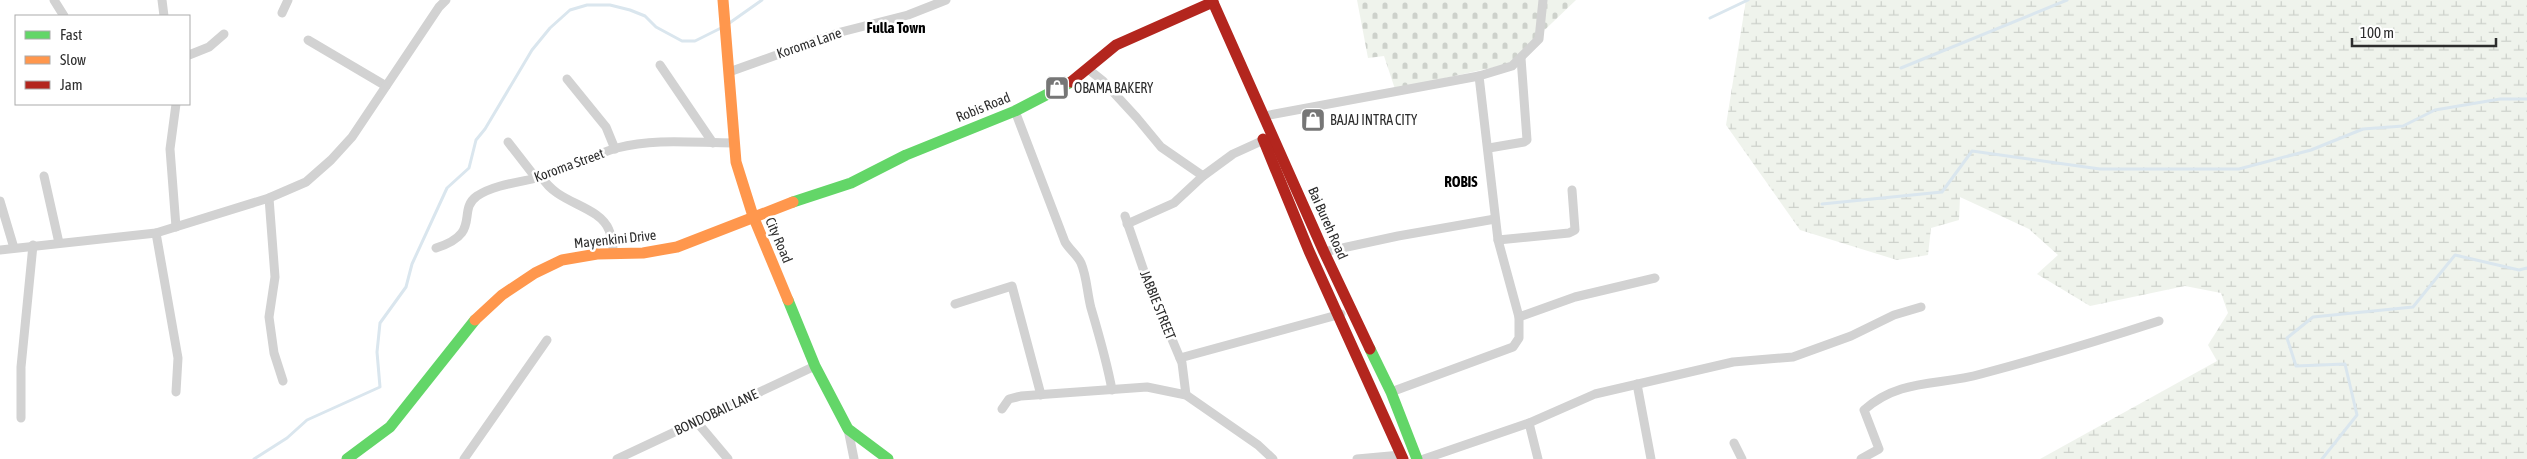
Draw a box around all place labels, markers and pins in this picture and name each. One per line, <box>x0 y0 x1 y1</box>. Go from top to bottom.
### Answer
shop icon: OBAMA BAKERY <box>1044 75 1070 101</box>
place label: OBAMA BAKERY <box>1074 80 1154 96</box>
shop icon: BAJAJ INTRA CITY <box>1300 107 1326 133</box>
place label: BAJAJ INTRA CITY <box>1330 112 1418 128</box>

